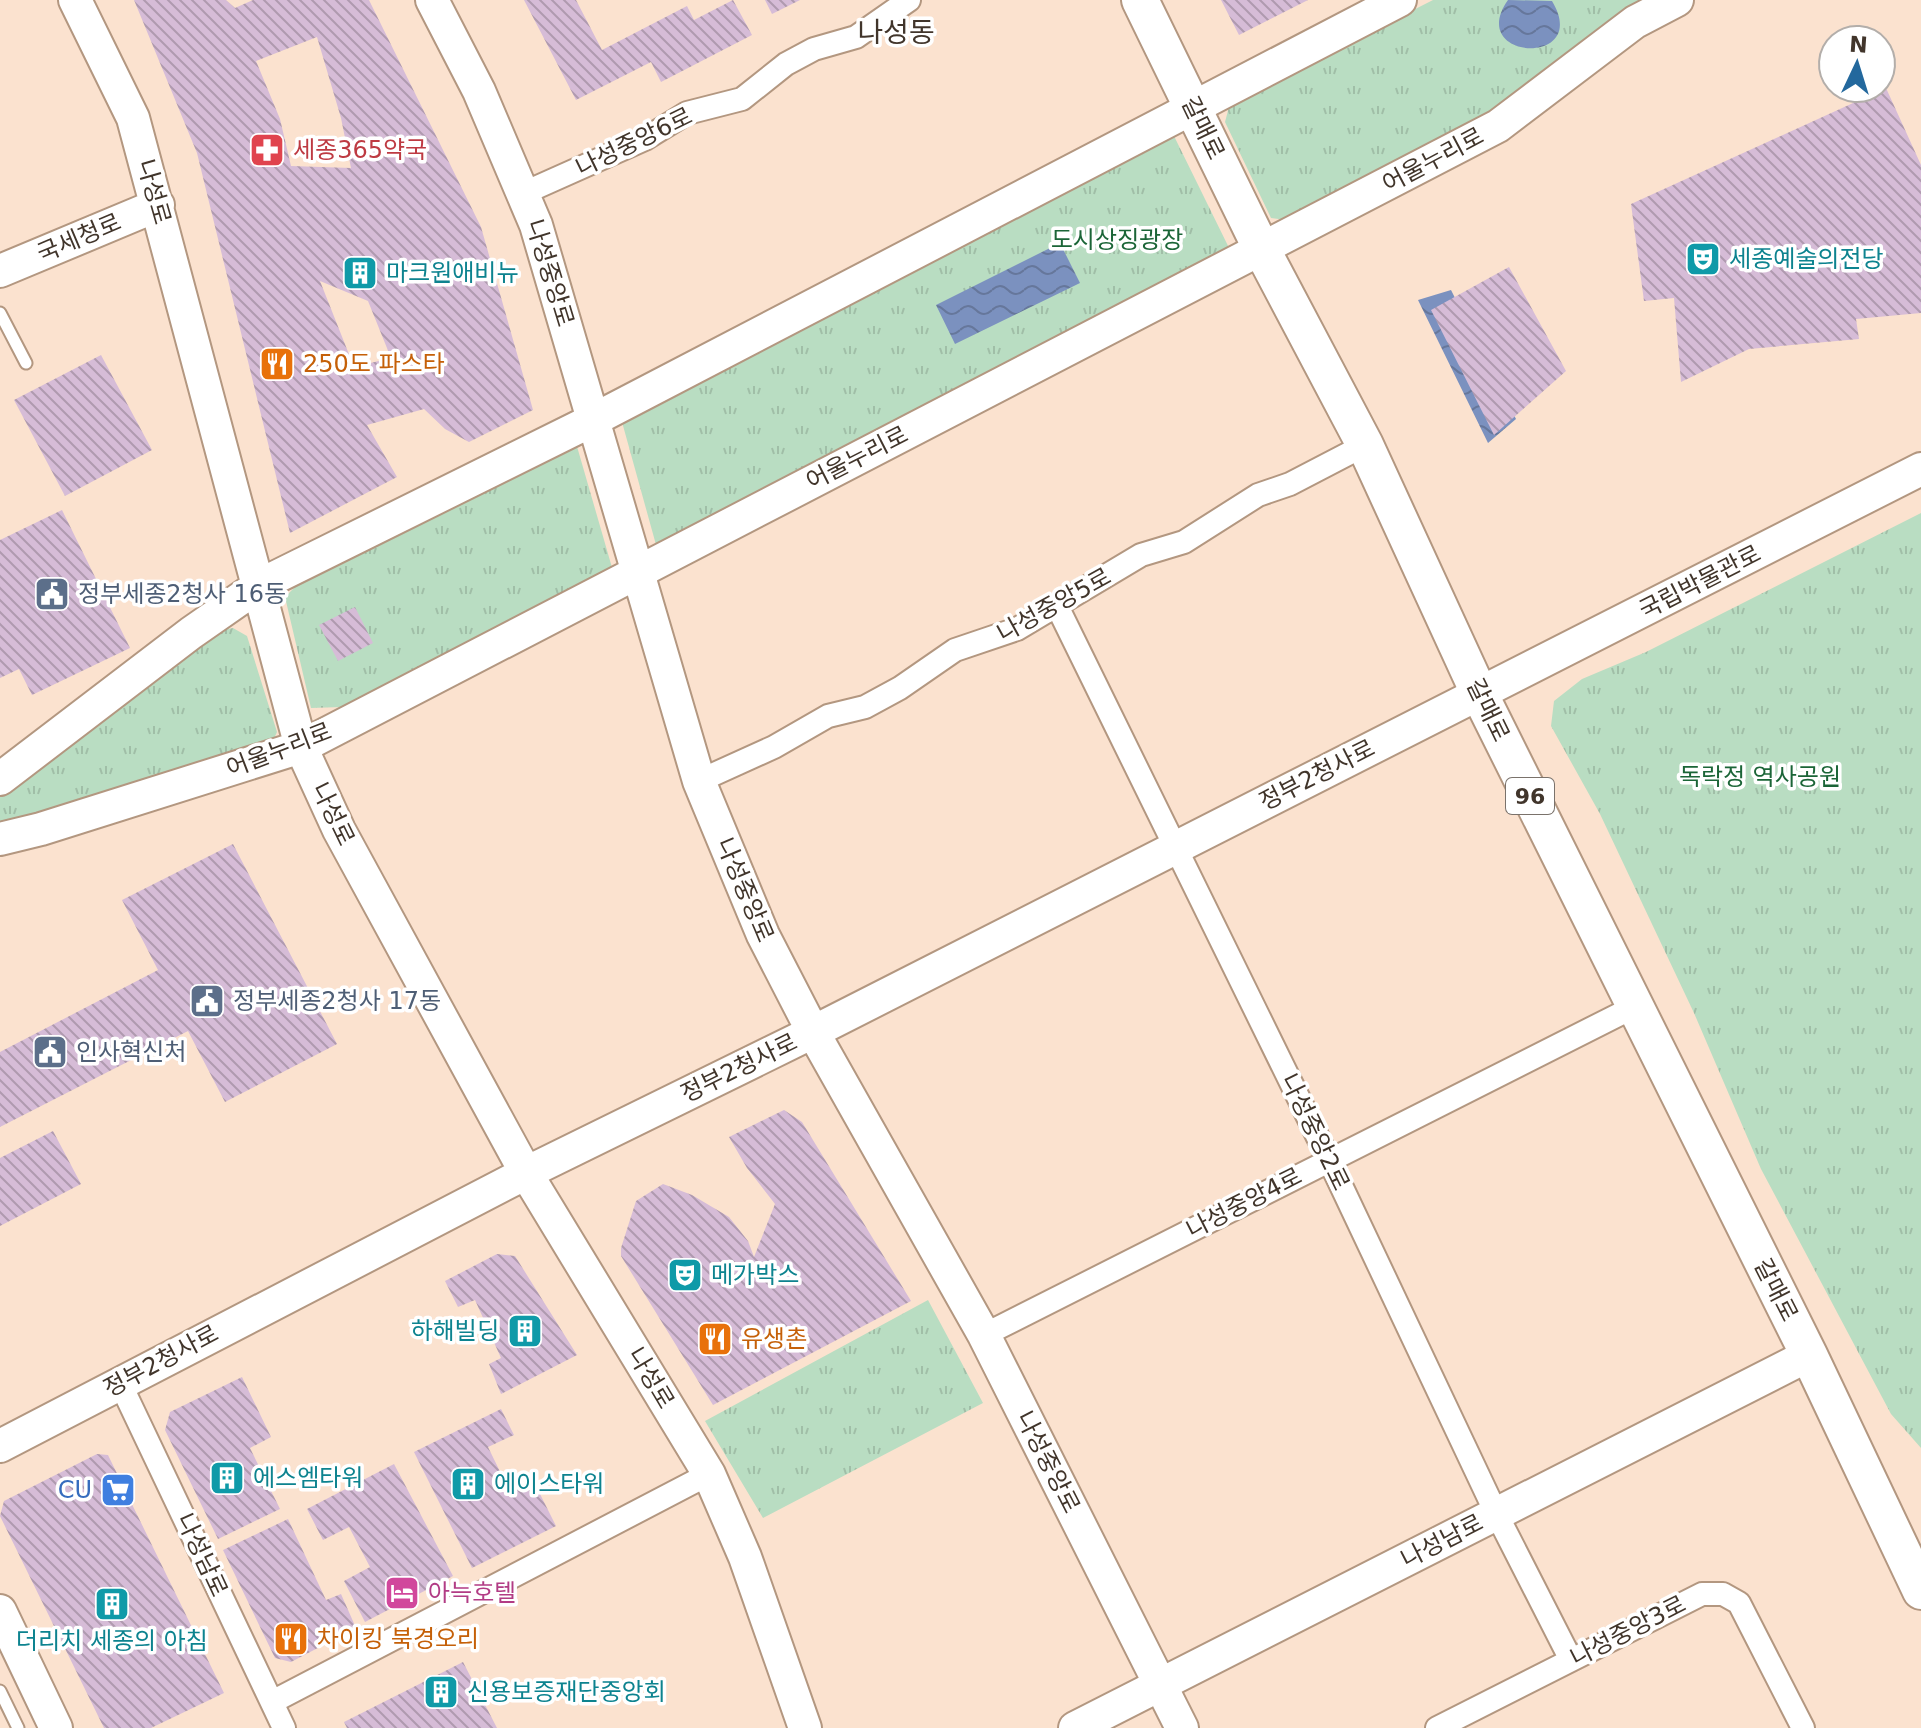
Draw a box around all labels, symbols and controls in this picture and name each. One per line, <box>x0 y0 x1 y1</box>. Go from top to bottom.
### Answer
district label: 나성동 <box>857 16 935 49</box>
north arrow <box>1817 24 1897 104</box>
text: N <box>1848 31 1868 58</box>
street label: 갈매로 <box>1176 92 1230 164</box>
street label: 나성중앙6로 <box>571 102 697 182</box>
street label: 어울누리로 <box>1378 122 1488 198</box>
pharmacy icon: 세종365약국 <box>248 131 286 169</box>
place label: 세종365약국 <box>293 136 427 164</box>
street label: 나성로 <box>131 156 177 228</box>
street label: 국세청로 <box>33 208 125 268</box>
street label: 나성중앙로 <box>520 216 580 330</box>
park label: 도시상징광장 <box>1051 226 1183 254</box>
theatre icon: 세종예술의전당 <box>1684 240 1722 278</box>
place label: 세종예술의전당 <box>1729 245 1884 273</box>
building icon: 마크원애비뉴 <box>341 254 379 292</box>
place label: 마크원애비뉴 <box>386 259 518 287</box>
restaurant icon: 250도 파스타 <box>258 345 296 383</box>
place label: 250도 파스타 <box>303 350 445 378</box>
street label: 어울누리로 <box>801 420 913 496</box>
street label: 국립박물관로 <box>1635 539 1765 625</box>
street label: 나성중앙5로 <box>992 562 1116 648</box>
public building icon: 정부세종2청사 16동 <box>33 575 71 613</box>
place label: 정부세종2청사 16동 <box>78 580 286 608</box>
street label: 갈매로 <box>1461 674 1515 746</box>
street label: 어울누리로 <box>222 717 336 783</box>
street label: 정부2청사로 <box>1255 734 1379 816</box>
park label: 독락정 역사공원 <box>1679 763 1841 791</box>
street label: 나성로 <box>306 778 360 850</box>
road number: 96 <box>1506 778 1554 814</box>
street label: 나성중앙로 <box>711 834 779 946</box>
public building icon: 정부세종2청사 17동 <box>188 982 226 1020</box>
place label: 정부세종2청사 17동 <box>233 987 441 1015</box>
street label: 정부2청사로 <box>676 1028 802 1108</box>
public building icon: 인사혁신처 <box>31 1033 69 1071</box>
place label: 인사혁신처 <box>76 1038 186 1066</box>
street label: 나성중앙2로 <box>1275 1069 1355 1195</box>
street label: 나성중앙4로 <box>1182 1162 1306 1244</box>
street label: 갈매로 <box>1748 1254 1804 1326</box>
theatre icon: 메가박스 <box>666 1256 704 1294</box>
place label: 메가박스 <box>711 1261 799 1289</box>
building icon: 하해빌딩 <box>506 1312 544 1350</box>
place label: 하해빌딩 <box>411 1317 499 1345</box>
street label: 정부2청사로 <box>99 1319 223 1403</box>
restaurant icon: 유생촌 <box>696 1320 734 1358</box>
place label: 유생촌 <box>741 1325 807 1353</box>
street label: 나성로 <box>622 1342 680 1414</box>
street label: 나성중앙로 <box>1010 1406 1086 1518</box>
building icon: 에스엠타워 <box>208 1459 246 1497</box>
place label: 에스엠타워 <box>253 1464 363 1492</box>
building icon: 에이스타워 <box>449 1465 487 1503</box>
place label: 에이스타워 <box>494 1470 604 1498</box>
supermarket icon: CU <box>99 1471 137 1509</box>
place label: CU <box>58 1476 92 1504</box>
street label: 나성남로 <box>1396 1508 1488 1574</box>
street label: 나성남로 <box>171 1509 233 1601</box>
hotel icon: 아늑호텔 <box>383 1574 421 1612</box>
place label: 아늑호텔 <box>428 1579 516 1607</box>
building icon: 더리치 세종의 아침 <box>93 1585 131 1623</box>
street label: 나성중앙3로 <box>1566 1590 1690 1672</box>
restaurant icon: 차이킹 북경오리 <box>272 1620 310 1658</box>
place label: 차이킹 북경오리 <box>317 1625 479 1653</box>
place label: 더리치 세종의 아침 <box>16 1627 208 1655</box>
building icon: 신용보증재단중앙회 <box>422 1673 460 1711</box>
place label: 신용보증재단중앙회 <box>467 1678 666 1706</box>

